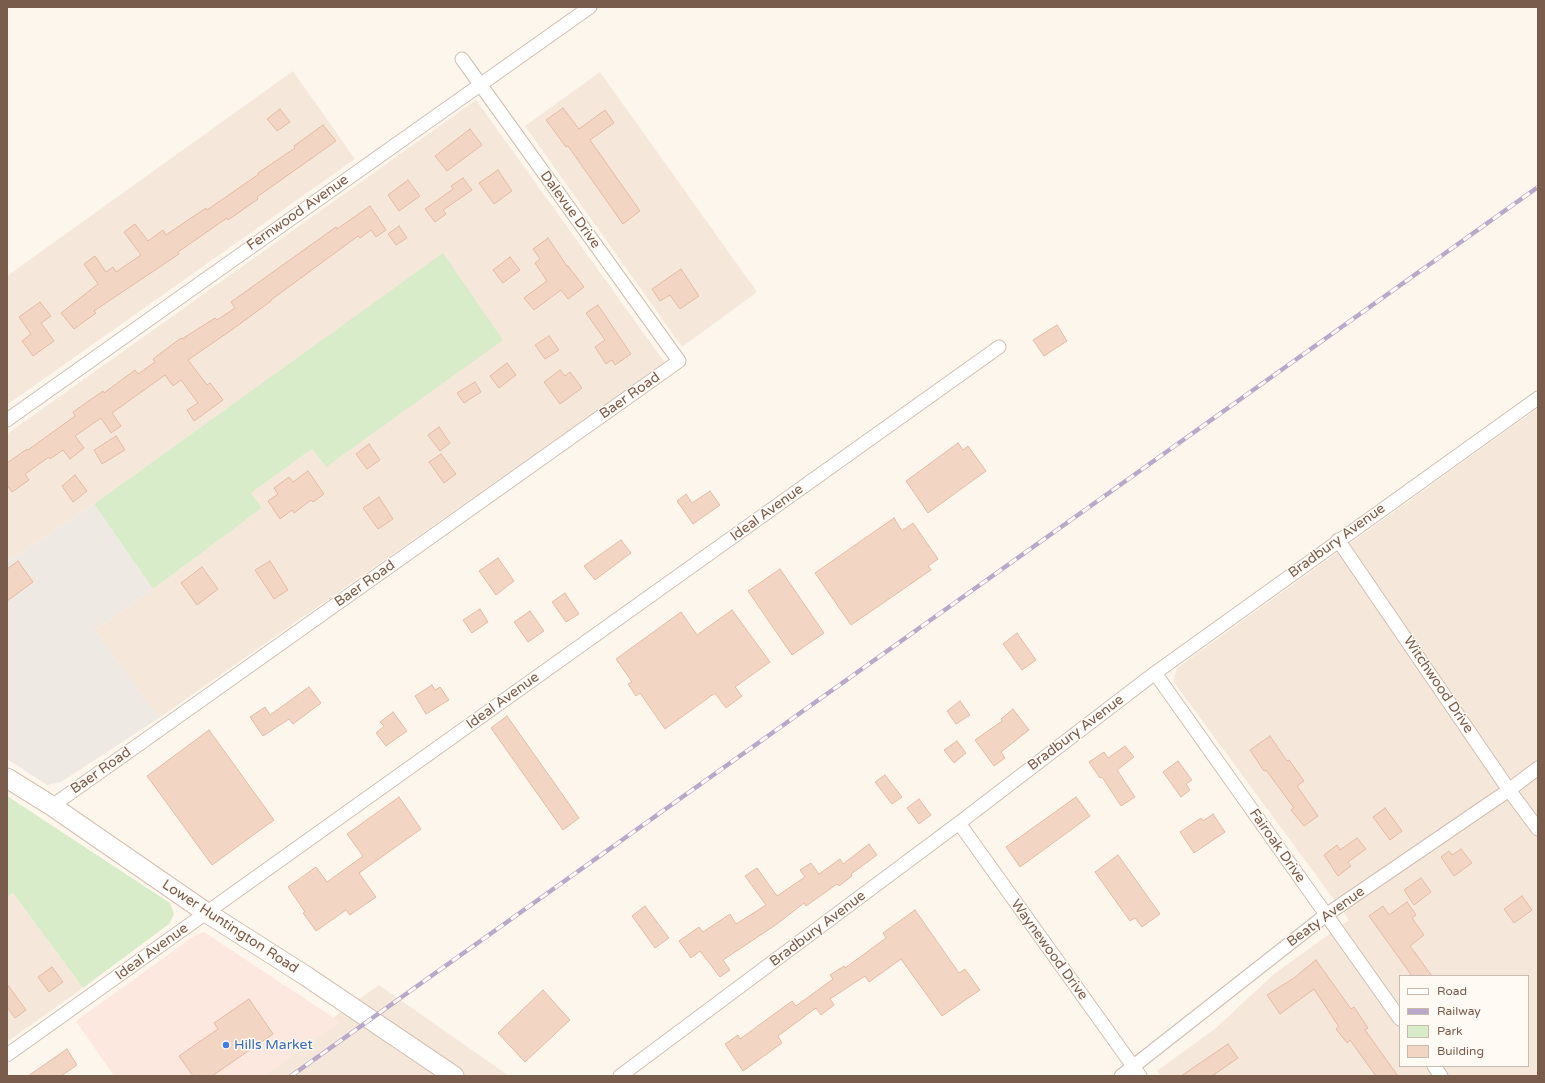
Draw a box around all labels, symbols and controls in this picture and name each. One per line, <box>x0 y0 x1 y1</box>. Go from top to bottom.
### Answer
street label: Dalevue Drive <box>536 168 604 252</box>
street label: Fernwood Avenue <box>244 172 352 254</box>
street label: Baer Road <box>597 369 663 423</box>
street label: Ideal Avenue <box>727 481 807 545</box>
street label: Bradbury Avenue <box>1285 500 1389 582</box>
street label: Baer Road <box>332 557 398 611</box>
street label: Witchwood Drive <box>1399 633 1477 737</box>
street label: Ideal Avenue <box>463 669 543 733</box>
street label: Bradbury Avenue <box>1025 691 1127 775</box>
street label: Baer Road <box>68 744 134 798</box>
street label: Fairoak Drive <box>1245 806 1309 886</box>
street label: Lower Huntington Road <box>159 877 301 977</box>
street label: Beaty Avenue <box>1284 883 1368 951</box>
street label: Bradbury Avenue <box>767 887 869 971</box>
street label: Waynewood Drive <box>1007 896 1091 1004</box>
street label: Ideal Avenue <box>112 920 192 984</box>
legend <box>1399 975 1529 1067</box>
text: Road <box>1437 984 1467 998</box>
text: Railway <box>1437 1004 1481 1018</box>
text: Park <box>1437 1024 1463 1038</box>
place label: Hills Market <box>234 1037 313 1053</box>
marker: Hills Market <box>221 1040 231 1050</box>
text: Building <box>1437 1044 1484 1058</box>

